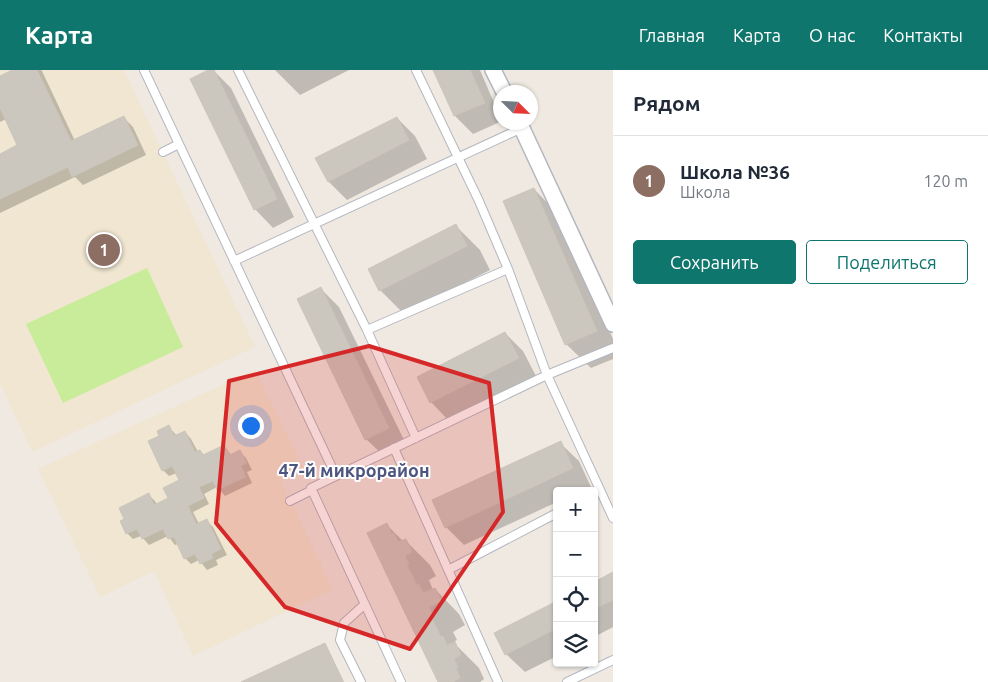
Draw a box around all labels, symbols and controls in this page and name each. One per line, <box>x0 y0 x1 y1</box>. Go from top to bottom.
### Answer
text: Карта <box>25 22 93 49</box>
text: Главная <box>639 25 705 45</box>
text: Карта <box>733 25 781 45</box>
text: О нас <box>809 25 855 45</box>
text: Контакты <box>883 25 963 45</box>
north arrow <box>493 85 538 130</box>
text: Рядом <box>633 91 701 115</box>
text: Школа №36 <box>680 161 790 183</box>
text: 1 <box>644 172 654 190</box>
text: 120 m <box>923 172 968 190</box>
text: Школа <box>680 183 730 201</box>
pin: 1 <box>88 231 120 269</box>
button: Сохранить <box>633 240 796 284</box>
button: Поделиться <box>806 240 968 284</box>
your location <box>238 413 264 439</box>
district label: 47-й микрорайон <box>278 460 430 480</box>
map controls <box>553 487 598 667</box>
button: + <box>553 487 598 532</box>
button: − <box>553 532 598 577</box>
button: locate <box>553 577 598 622</box>
button: layers <box>553 622 598 667</box>

